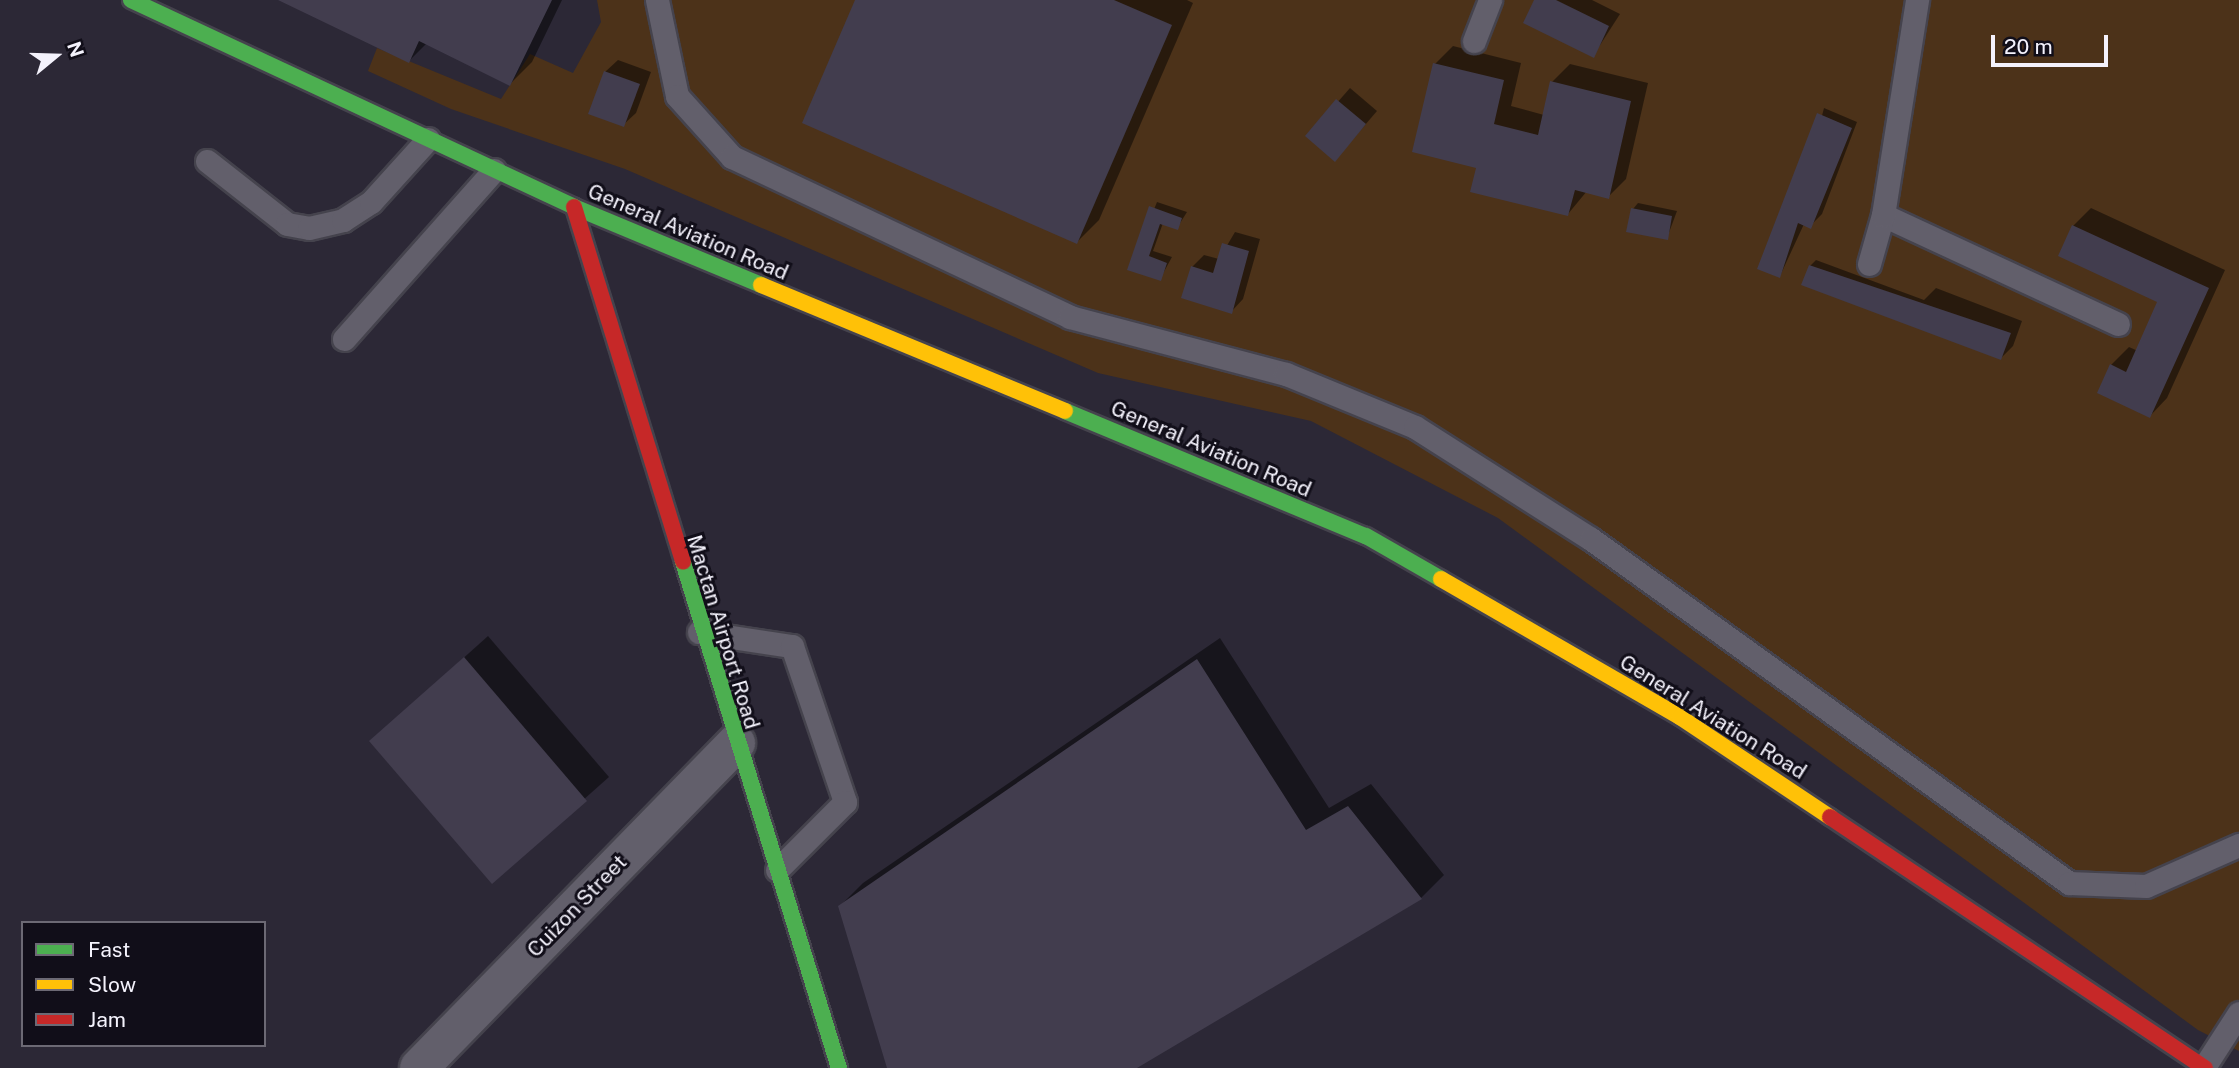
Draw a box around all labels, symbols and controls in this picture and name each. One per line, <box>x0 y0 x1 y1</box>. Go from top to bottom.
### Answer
north arrow <box>21 21 91 91</box>
scale bar <box>1994 21 2111 65</box>
text: 20 m <box>2004 34 2053 59</box>
text: N <box>63 39 89 60</box>
street label: General Aviation Road <box>584 178 792 286</box>
street label: General Aviation Road <box>1107 395 1315 503</box>
street label: Mactan Airport Road <box>681 532 765 732</box>
street label: General Aviation Road <box>1615 649 1811 785</box>
street label: Cuizon Street <box>522 850 632 962</box>
legend <box>21 921 266 1047</box>
text: Fast <box>88 937 130 962</box>
text: Slow <box>88 972 136 997</box>
text: Jam <box>88 1007 126 1032</box>

